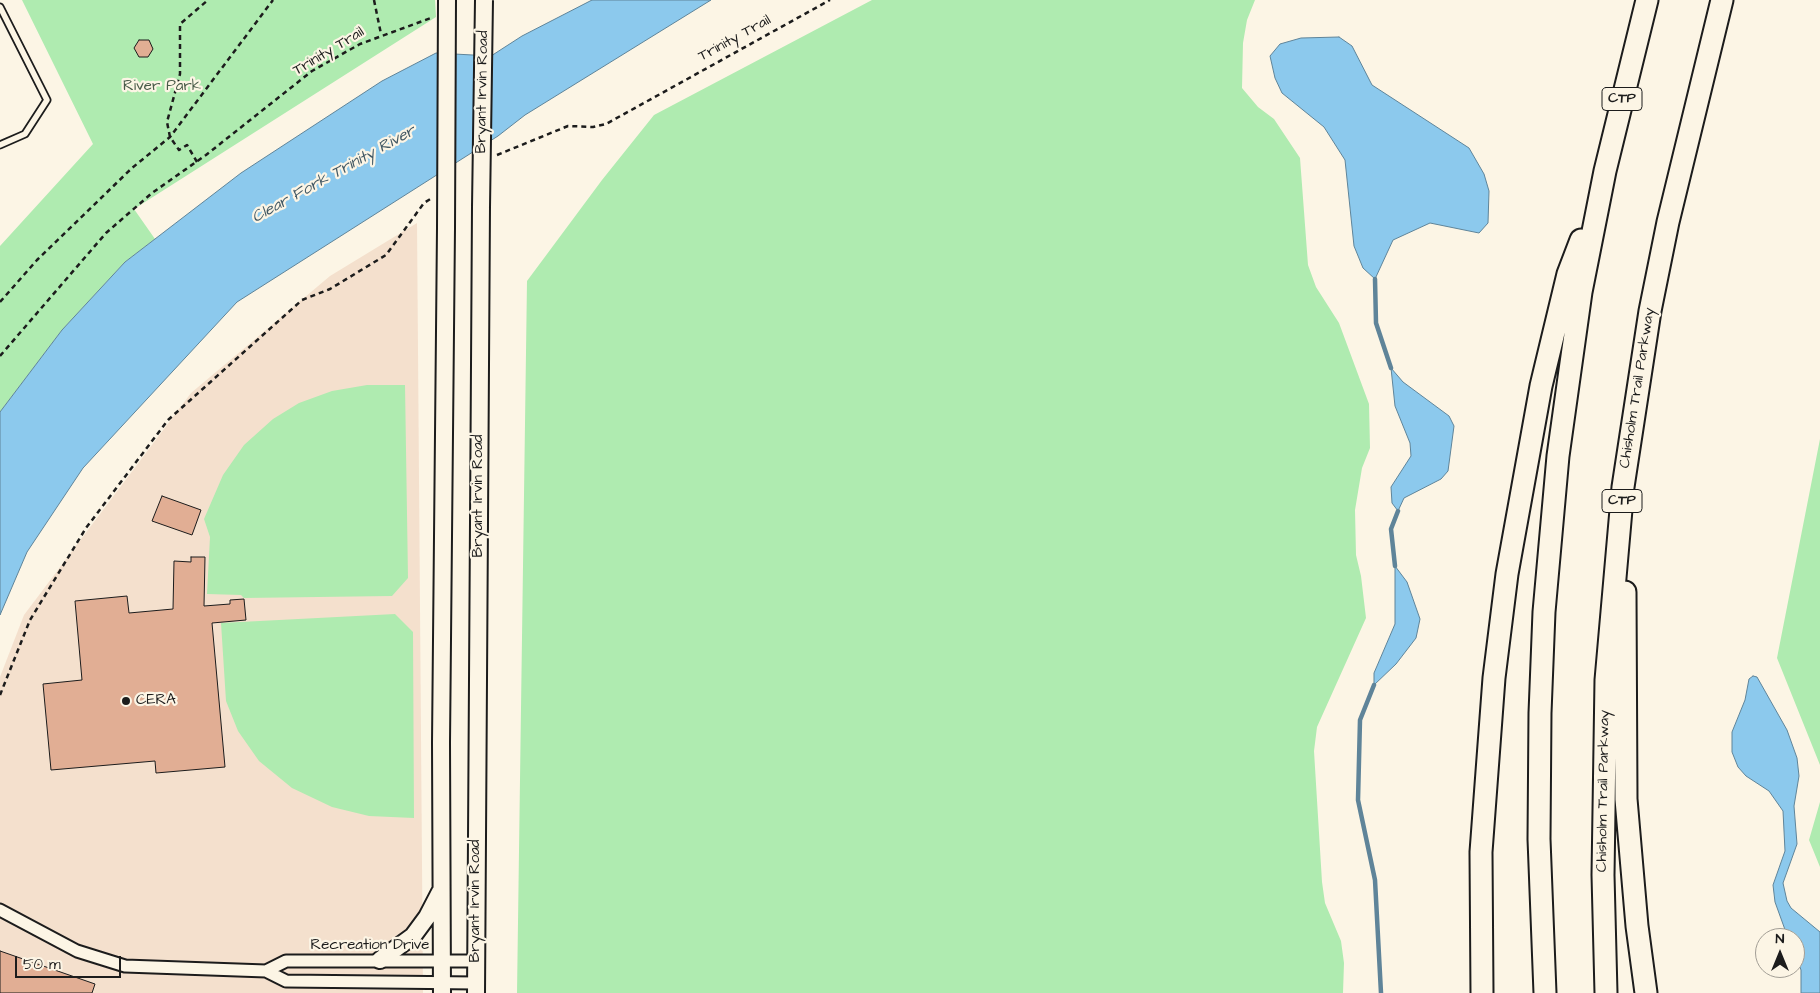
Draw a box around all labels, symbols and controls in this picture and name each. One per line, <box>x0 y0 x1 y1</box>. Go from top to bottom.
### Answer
street label: Trinity Trail <box>696 12 774 66</box>
street label: Trinity Trail <box>290 24 368 80</box>
street label: Bryant Irvin Road <box>473 30 493 154</box>
park label: River Park <box>123 78 201 96</box>
road number: CTP <box>1602 88 1642 110</box>
water label: Clear Fork Trinity River <box>249 122 419 228</box>
street label: Chisholm Trail Parkway <box>1616 306 1660 470</box>
street label: Bryant Irvin Road <box>470 435 488 557</box>
road number: CTP <box>1602 490 1642 512</box>
place label: CERA <box>136 692 176 710</box>
marker: CERA <box>120 695 132 707</box>
street label: Chisholm Trail Parkway <box>1594 710 1614 872</box>
street label: Bryant Irvin Road <box>467 840 485 962</box>
north arrow <box>1755 928 1805 978</box>
text: N <box>1776 929 1784 949</box>
street label: Recreation Drive <box>311 937 429 955</box>
scale bar <box>18 946 124 978</box>
text: 50 m <box>23 954 61 975</box>

